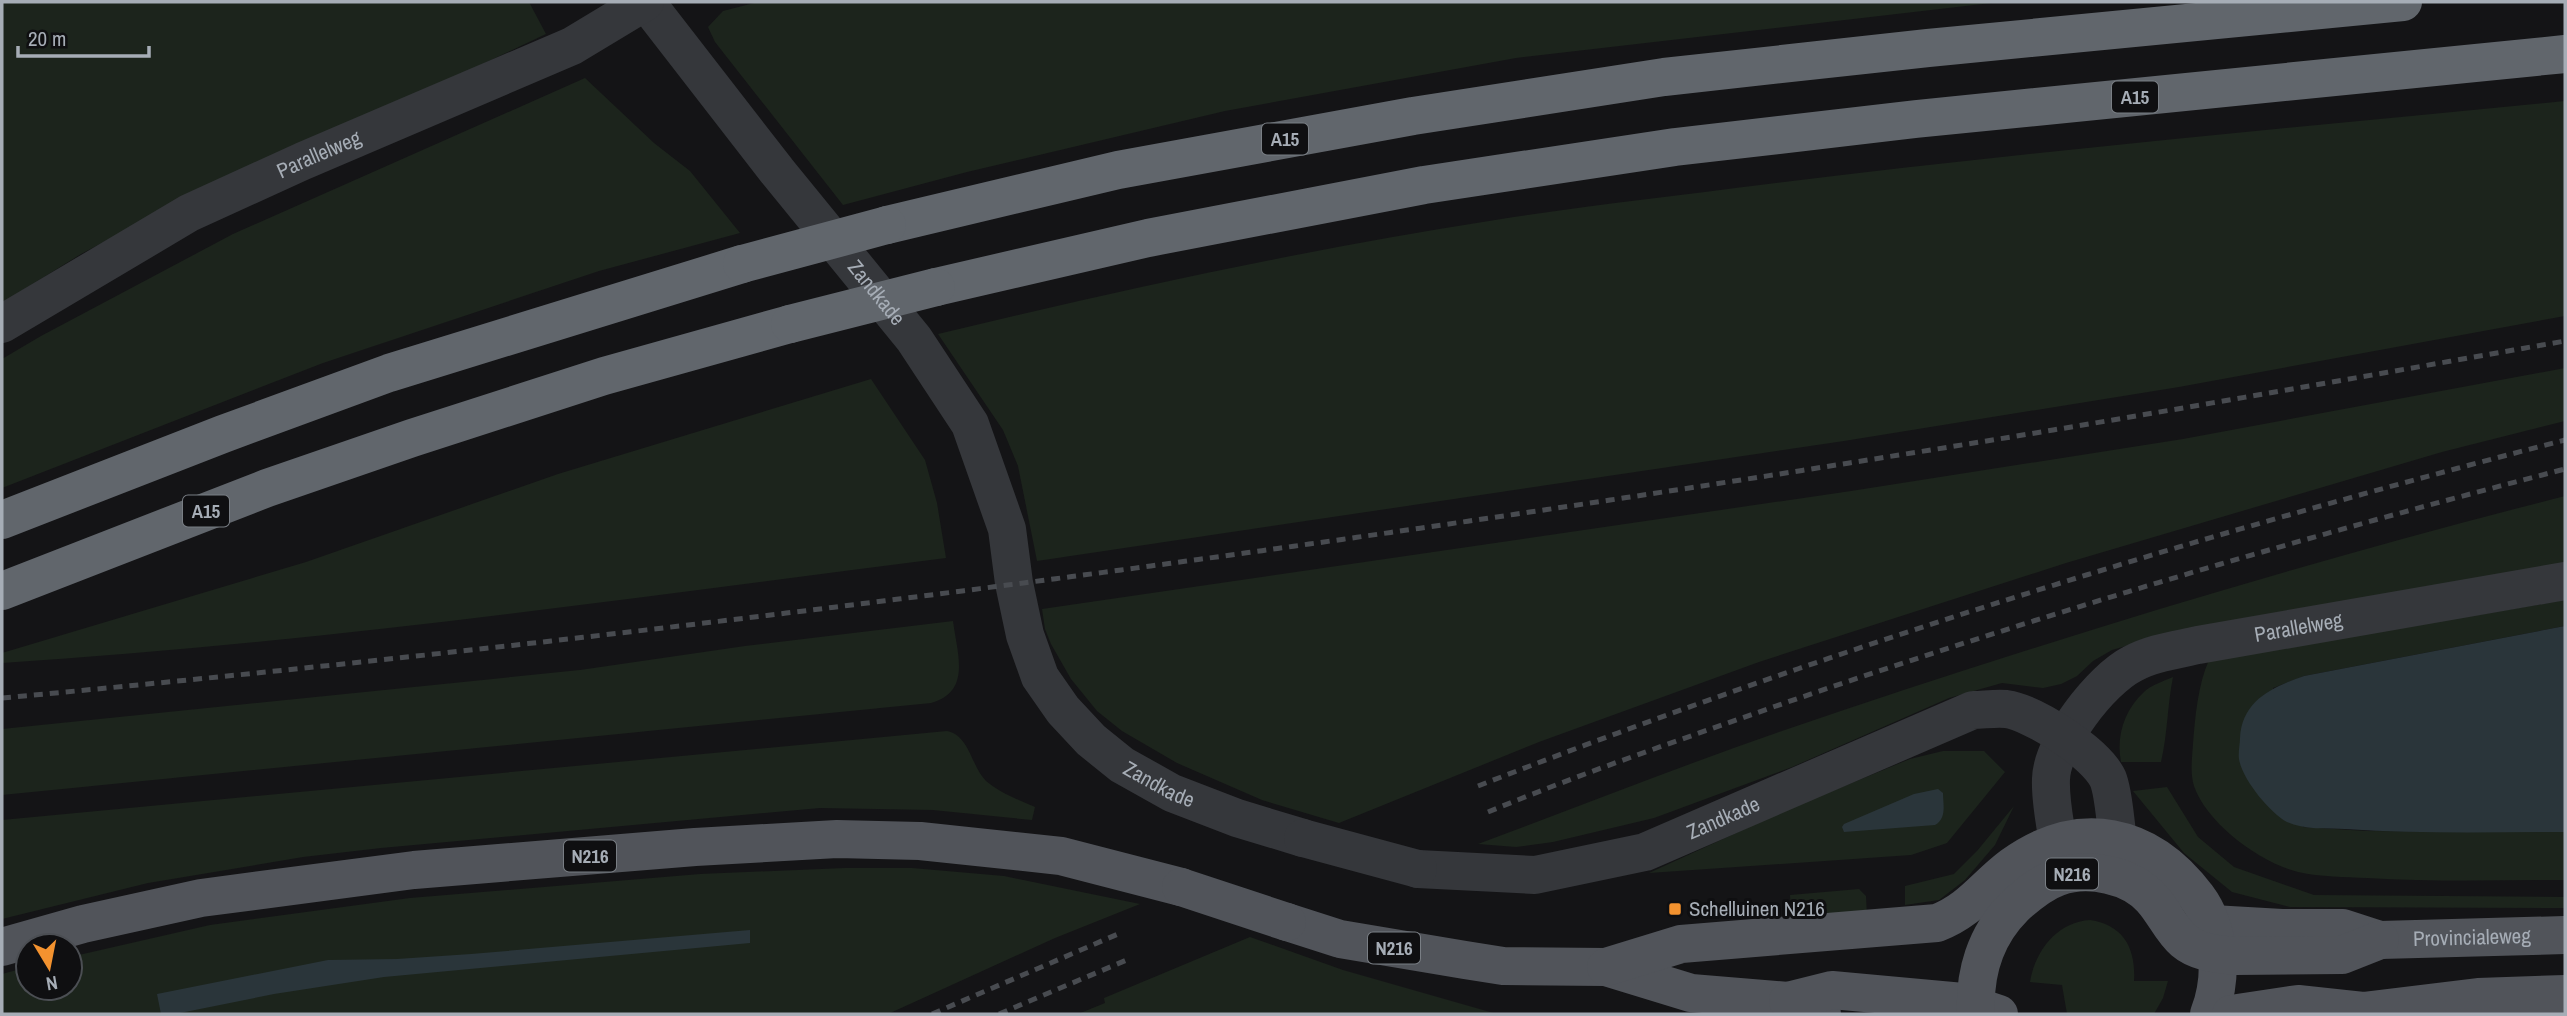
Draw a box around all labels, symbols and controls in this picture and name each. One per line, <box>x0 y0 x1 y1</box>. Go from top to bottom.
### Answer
scale bar <box>18 14 149 58</box>
text: 20 m <box>28 24 66 53</box>
road number: A15 <box>2112 82 2158 113</box>
street label: Parallelweg <box>272 123 366 185</box>
road number: A15 <box>1262 124 1308 154</box>
street label: Zandkade <box>841 254 912 331</box>
road number: A15 <box>183 496 229 526</box>
street label: Parallelweg <box>2252 605 2345 649</box>
street label: Zandkade <box>1118 754 1199 814</box>
street label: Zandkade <box>1682 789 1764 846</box>
road number: N216 <box>564 841 616 872</box>
road number: N216 <box>2046 859 2098 890</box>
place label: Schelluinen N216 <box>1689 894 1825 923</box>
marker: Schelluinen N216 <box>1667 901 1683 917</box>
street label: Provincialeweg <box>2413 921 2532 953</box>
north arrow <box>14 932 84 1002</box>
road number: N216 <box>1368 932 1420 964</box>
text: N <box>44 970 60 998</box>

